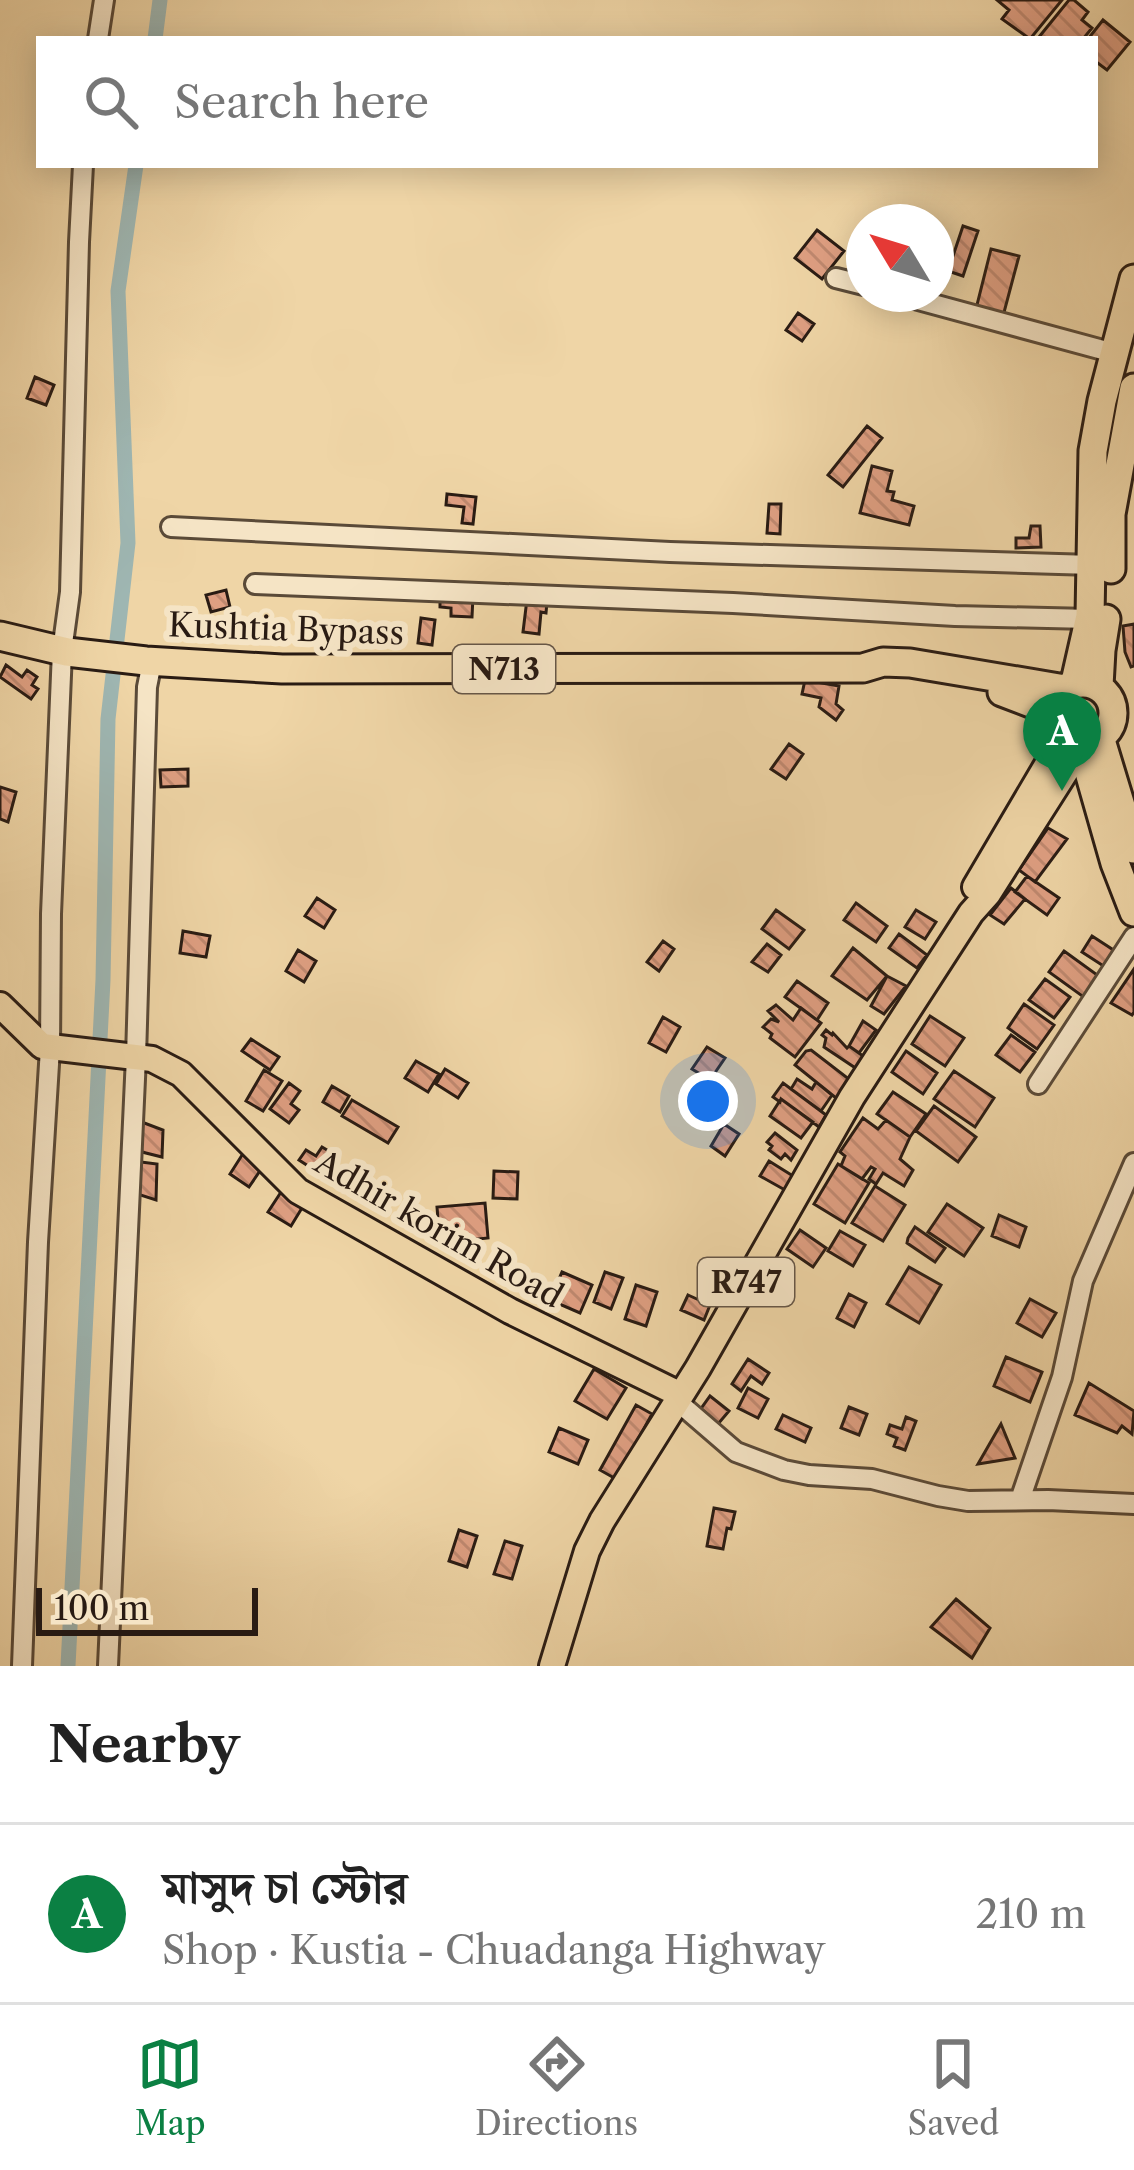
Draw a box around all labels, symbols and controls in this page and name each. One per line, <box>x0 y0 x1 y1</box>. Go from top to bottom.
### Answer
search box <box>36 36 1098 168</box>
icon: search <box>78 69 144 135</box>
text: Search here <box>174 74 429 130</box>
north arrow <box>846 204 954 312</box>
street label: Kushtia Bypass <box>167 604 405 654</box>
road number: N713 <box>453 645 555 693</box>
pin: A <box>1023 692 1101 791</box>
your location <box>678 1071 738 1131</box>
street label: Adhir korim Road <box>307 1141 570 1317</box>
road number: R747 <box>698 1258 794 1306</box>
scale bar <box>36 1582 258 1635</box>
text: 100 m <box>54 1588 149 1629</box>
text: Nearby <box>48 1713 240 1775</box>
text: মাসুদ চা স্টোর <box>162 1859 408 1915</box>
text: A <box>72 1890 102 1938</box>
text: 210 m <box>976 1890 1086 1938</box>
text: Shop · Kustia - Chuadanga Highway <box>162 1926 825 1974</box>
tab: Map <box>135 2031 206 2144</box>
tab: Directions <box>475 2031 638 2144</box>
tab: Saved <box>908 2031 999 2144</box>

